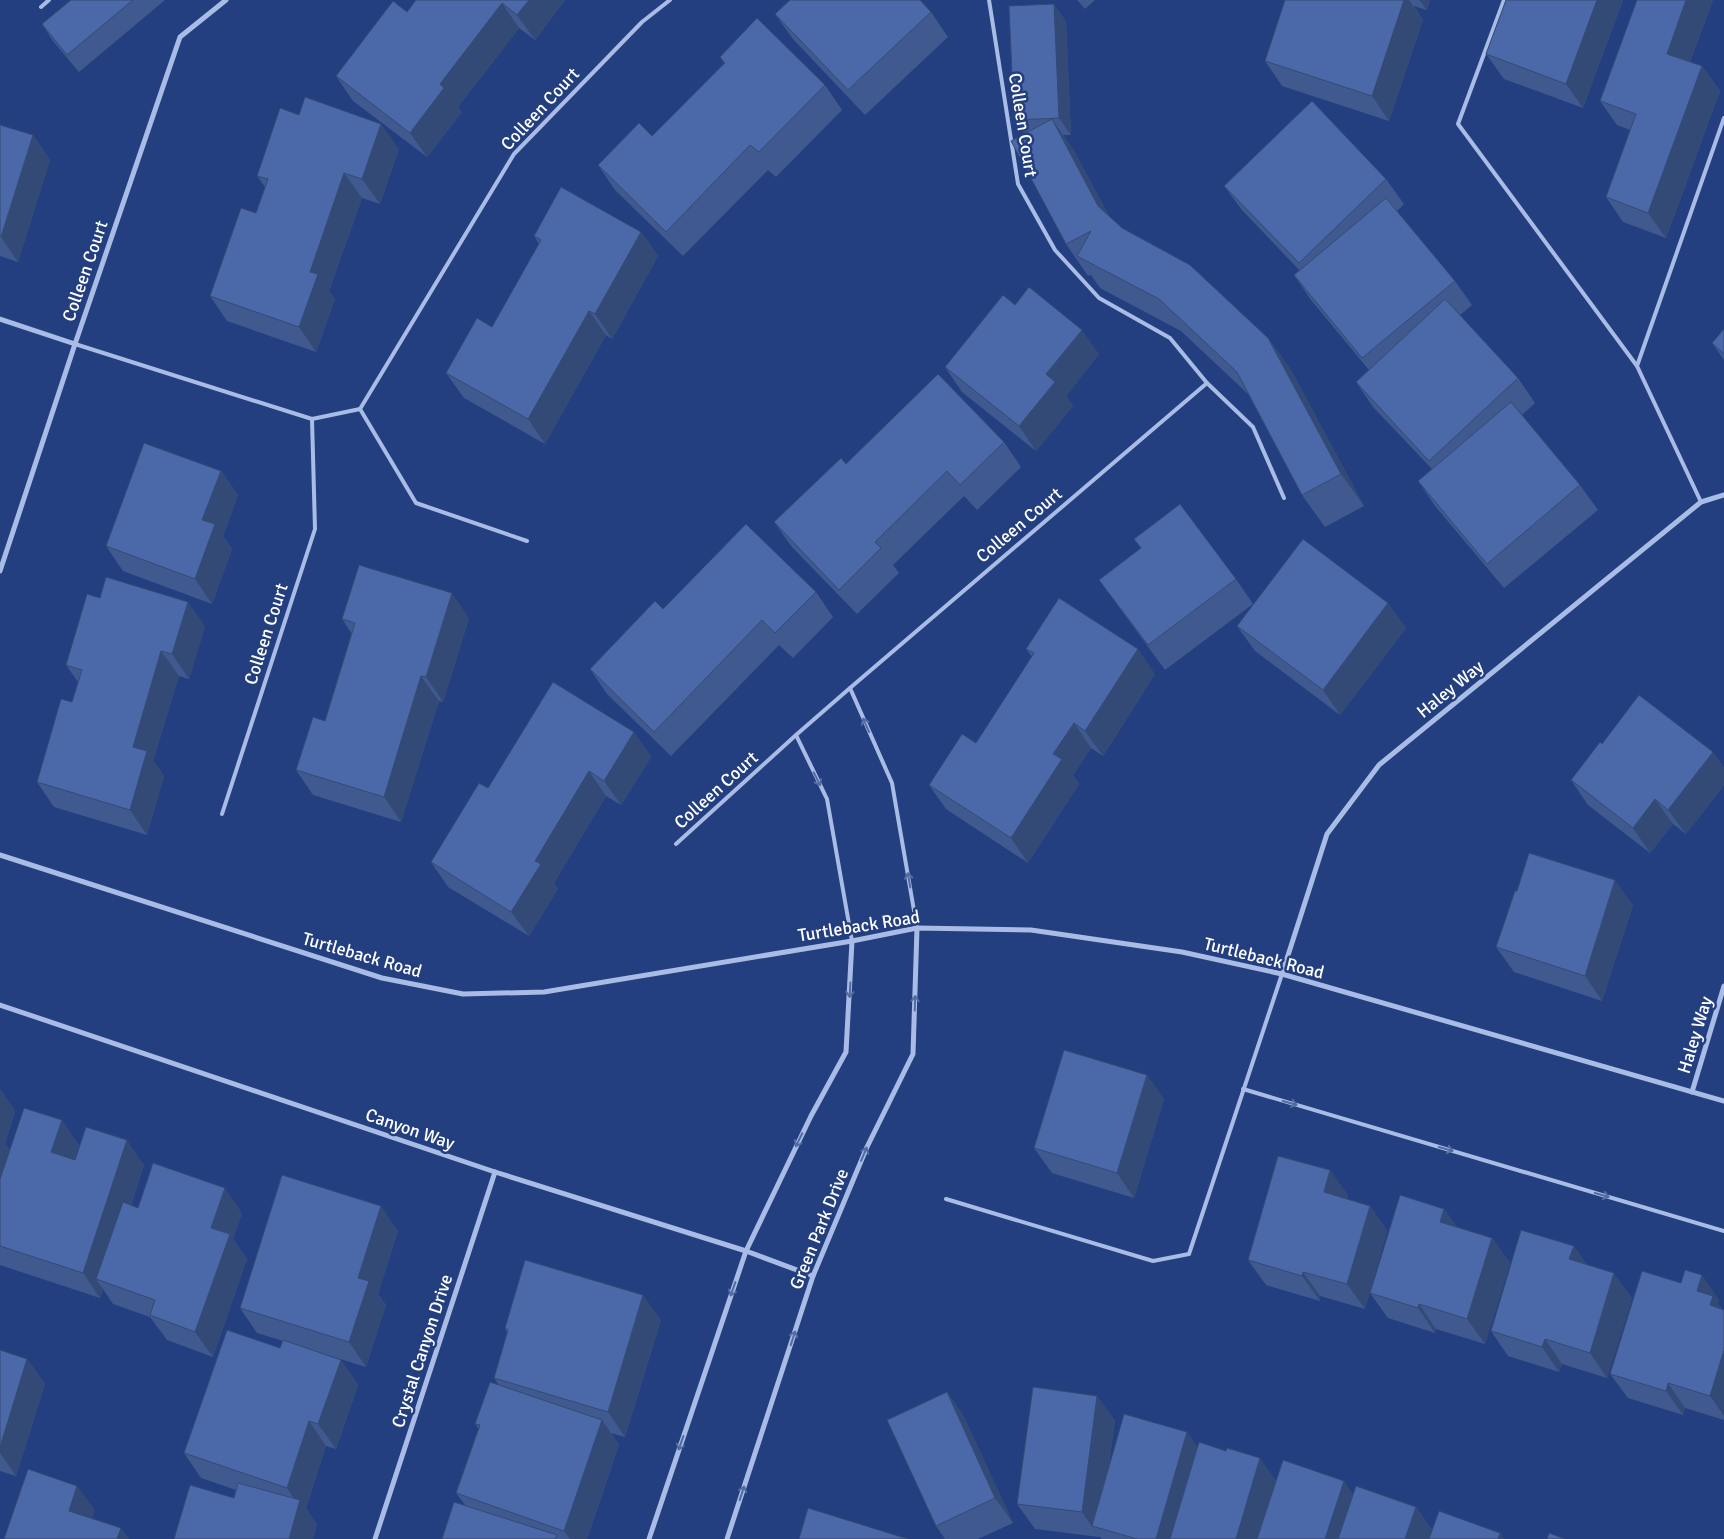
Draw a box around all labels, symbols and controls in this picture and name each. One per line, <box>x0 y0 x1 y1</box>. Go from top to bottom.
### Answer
street label: Colleen Court <box>496 63 584 155</box>
street label: Colleen Court <box>1004 71 1042 179</box>
street label: Colleen Court <box>57 218 113 324</box>
street label: Colleen Court <box>972 483 1066 567</box>
street label: Colleen Court <box>239 581 293 687</box>
street label: Haley Way <box>1412 655 1488 723</box>
one-way arrow <box>861 718 870 733</box>
street label: Colleen Court <box>670 747 762 833</box>
one-way arrow <box>813 771 823 786</box>
one-way arrow <box>903 873 913 889</box>
street label: Turtleback Road <box>796 906 922 946</box>
street label: Turtleback Road <box>300 927 424 983</box>
street label: Turtleback Road <box>1202 932 1326 984</box>
one-way arrow <box>845 982 854 998</box>
street label: Haley Way <box>1673 993 1717 1076</box>
one-way arrow <box>910 996 920 1012</box>
one-way arrow <box>1282 1098 1298 1108</box>
street label: Canyon Way <box>363 1104 458 1155</box>
one-way arrow <box>794 1132 803 1147</box>
one-way arrow <box>1438 1144 1454 1154</box>
one-way arrow <box>859 1147 869 1162</box>
street label: Green Park Drive <box>785 1165 853 1293</box>
one-way arrow <box>1594 1190 1610 1200</box>
street label: Crystal Canyon Drive <box>387 1272 457 1430</box>
one-way arrow <box>728 1280 737 1296</box>
one-way arrow <box>788 1331 798 1347</box>
one-way arrow <box>676 1434 686 1450</box>
one-way arrow <box>738 1485 747 1501</box>

